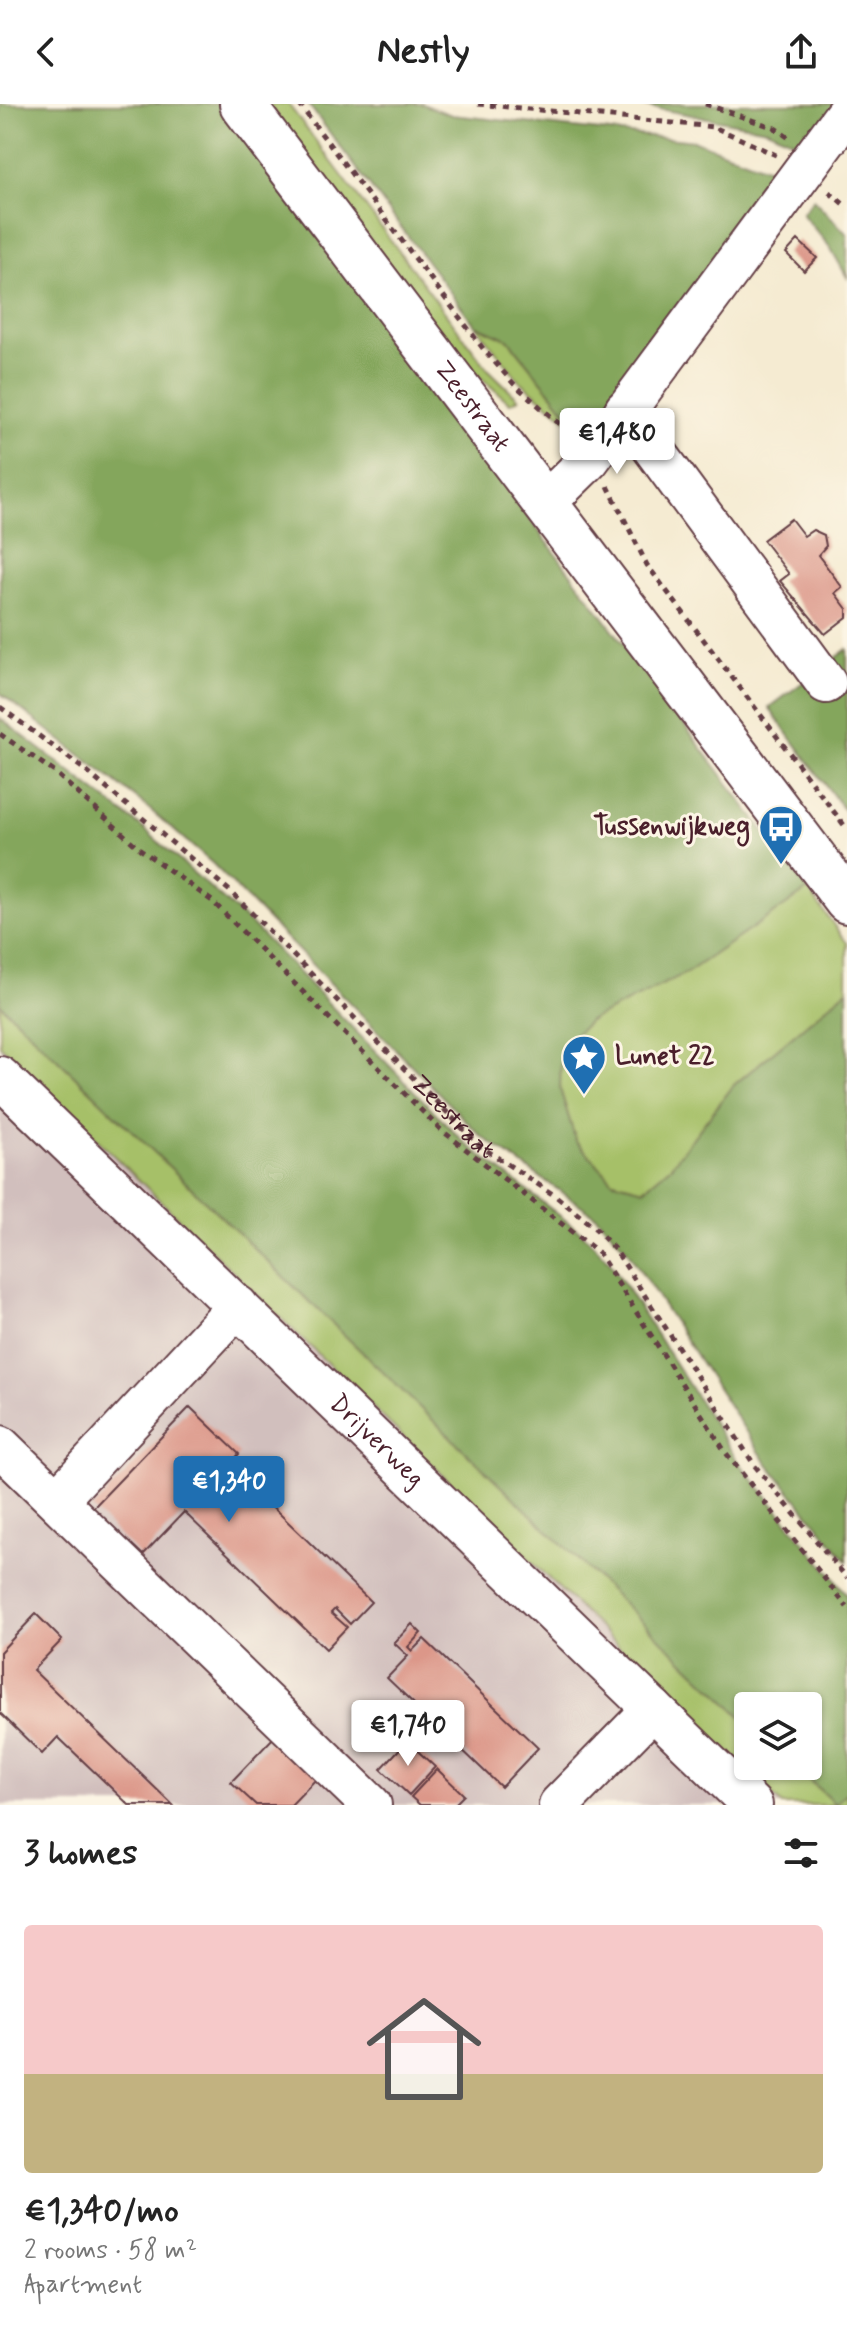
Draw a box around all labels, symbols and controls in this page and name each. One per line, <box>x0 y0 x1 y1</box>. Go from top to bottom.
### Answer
text: Nestly <box>377 29 470 76</box>
icon: back <box>24 30 68 74</box>
icon: share <box>779 30 823 74</box>
street label: Zeestraat <box>426 354 518 460</box>
pin: €1,480 <box>552 408 682 476</box>
text: €1,480 <box>578 417 656 451</box>
bus stop icon: Tussenwijkweg <box>757 803 805 866</box>
place label: Tussenwijkweg <box>593 810 750 847</box>
place icon: Lunet 22 <box>560 1033 608 1096</box>
place label: Lunet 22 <box>615 1040 715 1074</box>
street label: Zeestraat <box>403 1068 501 1168</box>
street label: Drijverweg <box>321 1387 432 1496</box>
pin: €1,340 <box>164 1456 294 1524</box>
text: €1,340 <box>191 1465 267 1499</box>
map controls <box>734 1692 822 1780</box>
button: layers <box>734 1692 822 1780</box>
pin: €1,740 <box>343 1700 473 1768</box>
text: €1,740 <box>369 1709 447 1743</box>
text: 3 homes <box>24 1831 137 1876</box>
icon: filters <box>779 1831 823 1875</box>
icon: home <box>352 1977 496 2121</box>
text: €1,340/mo <box>24 2189 179 2234</box>
text: 2 rooms · 58 m² <box>24 2234 197 2268</box>
text: Apartment <box>24 2268 142 2302</box>

